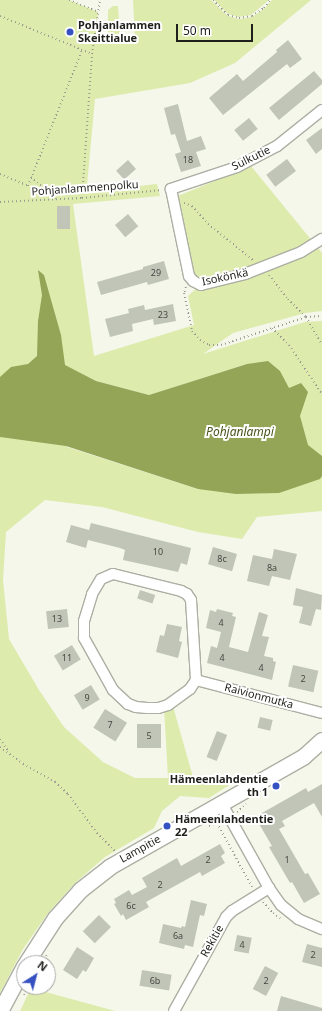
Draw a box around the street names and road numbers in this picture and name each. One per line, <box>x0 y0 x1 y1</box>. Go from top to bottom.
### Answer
street label: Sulkutie <box>230 143 272 173</box>
street label: Pohjanlammenpolku <box>31 178 139 198</box>
street label: Isokönkä <box>201 266 249 288</box>
street label: Raivionmutka <box>223 680 295 712</box>
street label: Lampitie <box>117 832 163 866</box>
street label: Rekitie <box>198 923 226 959</box>

